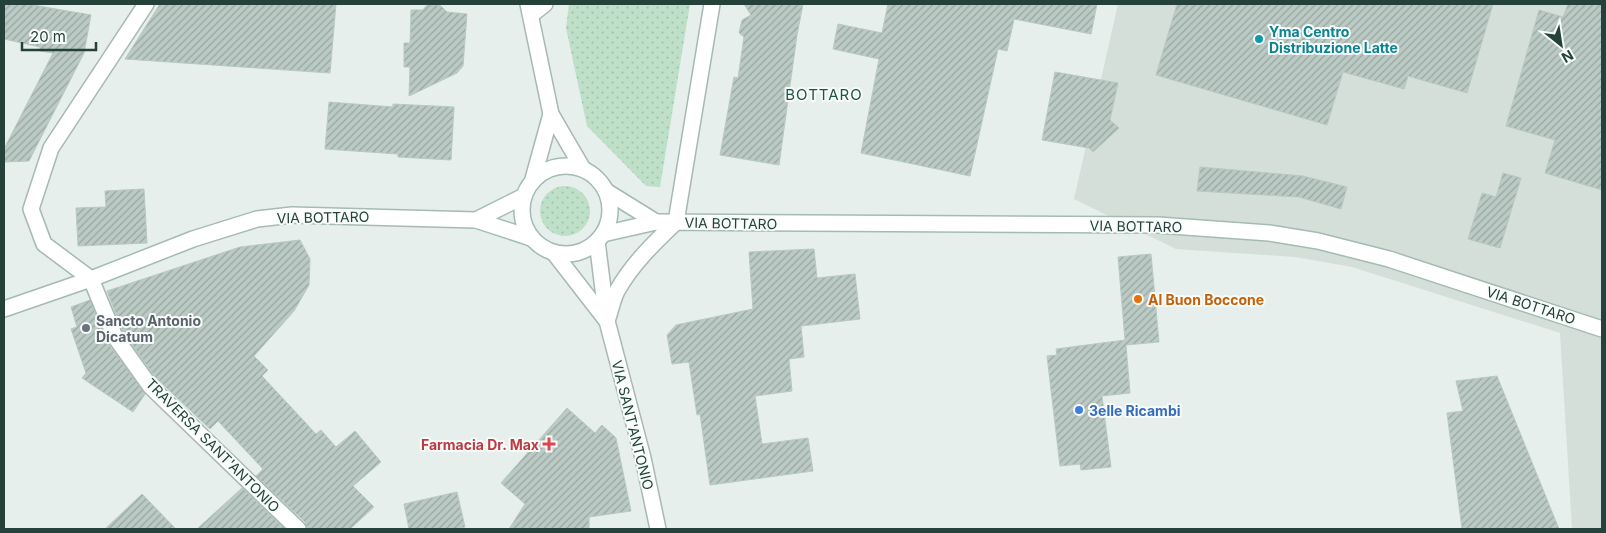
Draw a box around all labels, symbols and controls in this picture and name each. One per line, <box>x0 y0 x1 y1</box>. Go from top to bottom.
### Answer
scale bar <box>22 20 96 52</box>
north arrow <box>1536 20 1586 70</box>
place label: Yma Centro Distribuzione Latte <box>1269 23 1398 56</box>
text: 20 m <box>30 27 66 46</box>
marker: Yma Centro Distribuzione Latte <box>1253 33 1265 45</box>
text: N <box>1559 47 1577 67</box>
district label: BOTTARO <box>785 85 863 104</box>
street label: VIA BOTTARO <box>276 208 370 226</box>
street label: VIA BOTTARO <box>684 214 778 232</box>
street label: VIA BOTTARO <box>1089 217 1183 235</box>
street label: VIA BOTTARO <box>1484 283 1578 327</box>
place label: Al Buon Boccone <box>1148 291 1264 308</box>
marker: Al Buon Boccone <box>1132 293 1144 305</box>
place label: Sancto Antonio Dicatum <box>96 312 201 345</box>
marker: Sancto Antonio Dicatum <box>80 322 92 334</box>
street label: VIA SANT'ANTONIO <box>609 358 657 492</box>
street label: TRAVERSA SANT'ANTONIO <box>143 375 283 515</box>
place label: 3elle Ricambi <box>1089 402 1181 419</box>
marker: 3elle Ricambi <box>1073 404 1085 416</box>
place label: Farmacia Dr. Max <box>421 436 539 453</box>
marker: Farmacia Dr. Max <box>543 438 555 450</box>

